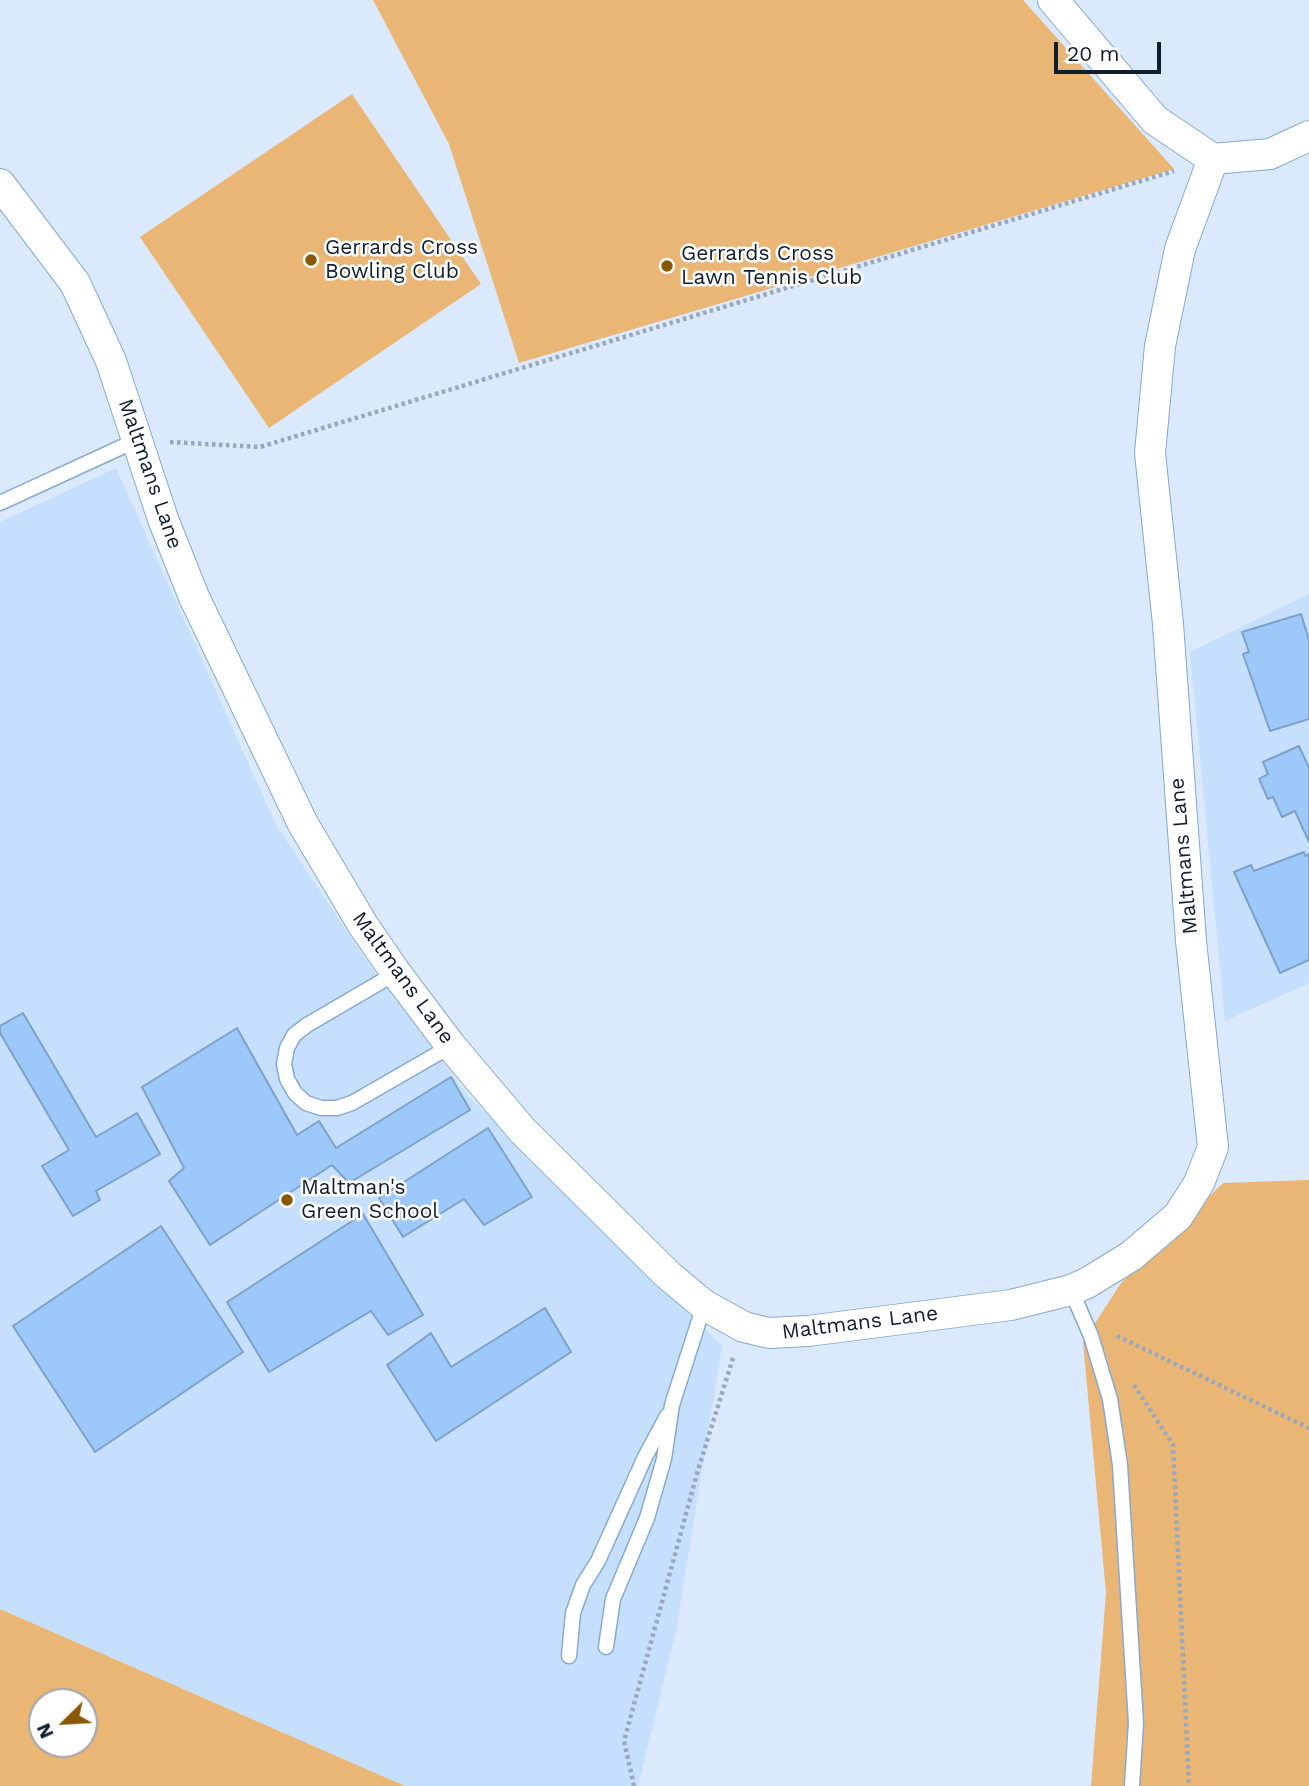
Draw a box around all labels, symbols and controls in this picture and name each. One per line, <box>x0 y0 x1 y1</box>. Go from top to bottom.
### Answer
scale bar <box>1057 28 1164 72</box>
text: 20 m <box>1067 41 1119 66</box>
place label: Gerrards Cross Bowling Club <box>325 235 478 285</box>
place label: Gerrards Cross Lawn Tennis Club <box>681 241 862 291</box>
marker: Gerrards Cross Bowling Club <box>303 252 319 268</box>
marker: Gerrards Cross Lawn Tennis Club <box>659 258 675 274</box>
street label: Maltmans Lane <box>112 396 188 552</box>
street label: Maltmans Lane <box>1165 777 1203 935</box>
street label: Maltmans Lane <box>347 907 459 1049</box>
place label: Maltman's Green School <box>301 1175 439 1225</box>
marker: Maltman's Green School <box>279 1192 295 1208</box>
street label: Maltmans Lane <box>780 1301 940 1345</box>
north arrow <box>28 1688 98 1758</box>
text: N <box>32 1720 59 1742</box>

